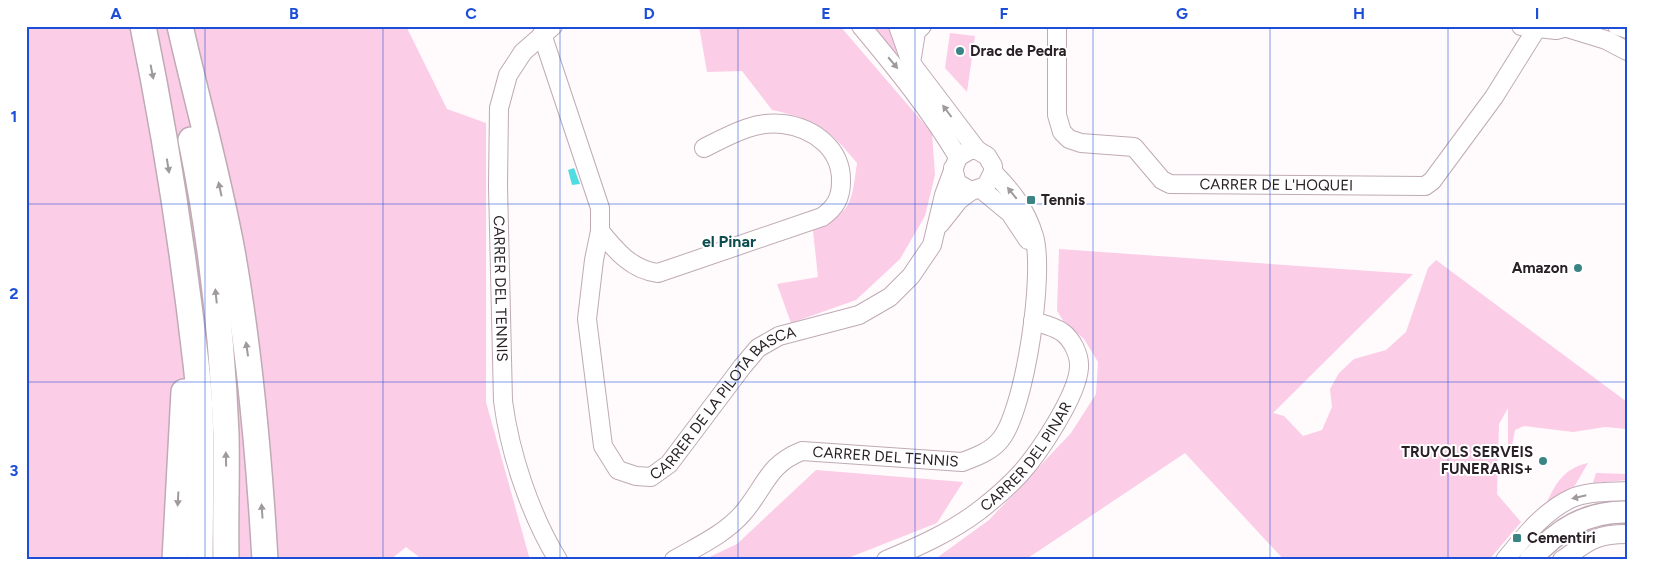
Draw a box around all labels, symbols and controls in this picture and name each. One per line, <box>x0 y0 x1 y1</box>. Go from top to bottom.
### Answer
text: A <box>110 4 122 23</box>
text: B <box>289 4 299 23</box>
text: C <box>465 4 477 23</box>
text: D <box>643 4 655 23</box>
text: E <box>821 4 831 23</box>
text: F <box>1000 4 1009 23</box>
text: G <box>1176 4 1188 23</box>
text: H <box>1353 4 1365 23</box>
text: I <box>1535 4 1539 23</box>
place label: Drac de Pedra <box>970 42 1067 60</box>
marker: Drac de Pedra <box>954 45 966 57</box>
one-way arrow <box>887 57 898 70</box>
one-way arrow <box>148 64 156 79</box>
one-way arrow <box>942 105 953 118</box>
text: 1 <box>11 107 17 126</box>
one-way arrow <box>165 158 173 174</box>
street label: CARRER DE L'HOQUEI <box>1199 175 1353 194</box>
one-way arrow <box>215 181 223 197</box>
one-way arrow <box>1007 187 1018 200</box>
place label: Tennis <box>1041 191 1085 209</box>
marker: Tennis <box>1025 194 1037 206</box>
street label: CARRER DEL TENNIS <box>490 215 511 362</box>
district label: el Pinar <box>702 232 756 251</box>
place label: Amazon <box>1512 259 1568 277</box>
marker: Amazon <box>1572 262 1584 274</box>
text: 2 <box>9 284 19 303</box>
one-way arrow <box>212 288 220 304</box>
street label: CARRER DE LA PILOTA BASCA <box>646 323 798 484</box>
one-way arrow <box>243 341 251 357</box>
street label: CARRER DEL PINAR <box>977 399 1075 515</box>
street label: CARRER DEL TENNIS <box>812 443 959 471</box>
place label: TRUYOLS SERVEIS FUNERARIS+ <box>1401 443 1533 478</box>
one-way arrow <box>222 450 230 466</box>
marker: TRUYOLS SERVEIS FUNERARIS+ <box>1537 455 1549 467</box>
text: 3 <box>10 461 19 480</box>
one-way arrow <box>173 491 181 507</box>
one-way arrow <box>1571 493 1586 501</box>
one-way arrow <box>258 503 266 519</box>
place label: Cementiri <box>1527 529 1596 547</box>
marker: Cementiri <box>1511 532 1523 544</box>

